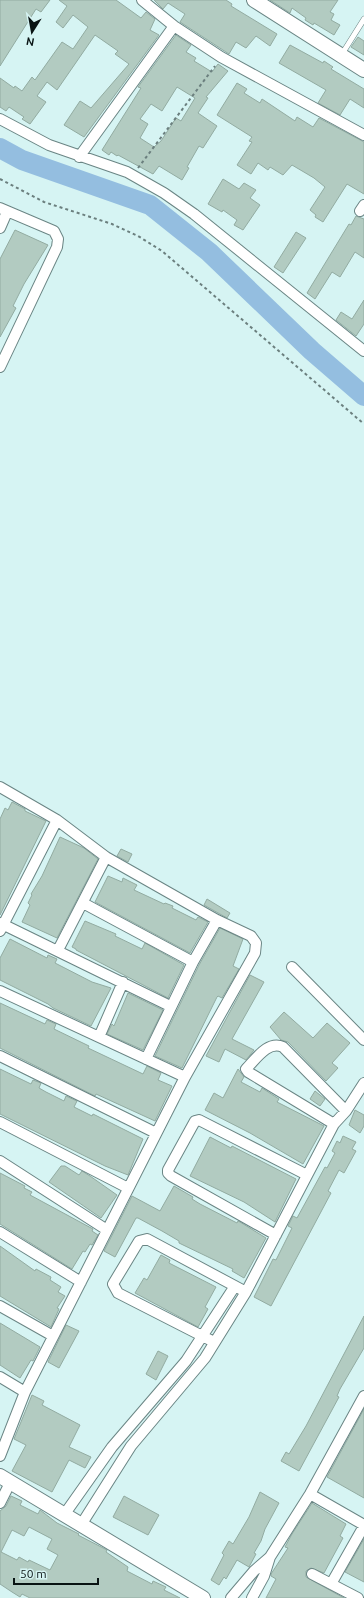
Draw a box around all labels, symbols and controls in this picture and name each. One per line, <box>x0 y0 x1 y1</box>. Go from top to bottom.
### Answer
north arrow <box>12 12 52 52</box>
text: N <box>25 35 35 48</box>
scale bar <box>14 1560 98 1586</box>
text: 50 m <box>20 1567 47 1580</box>

